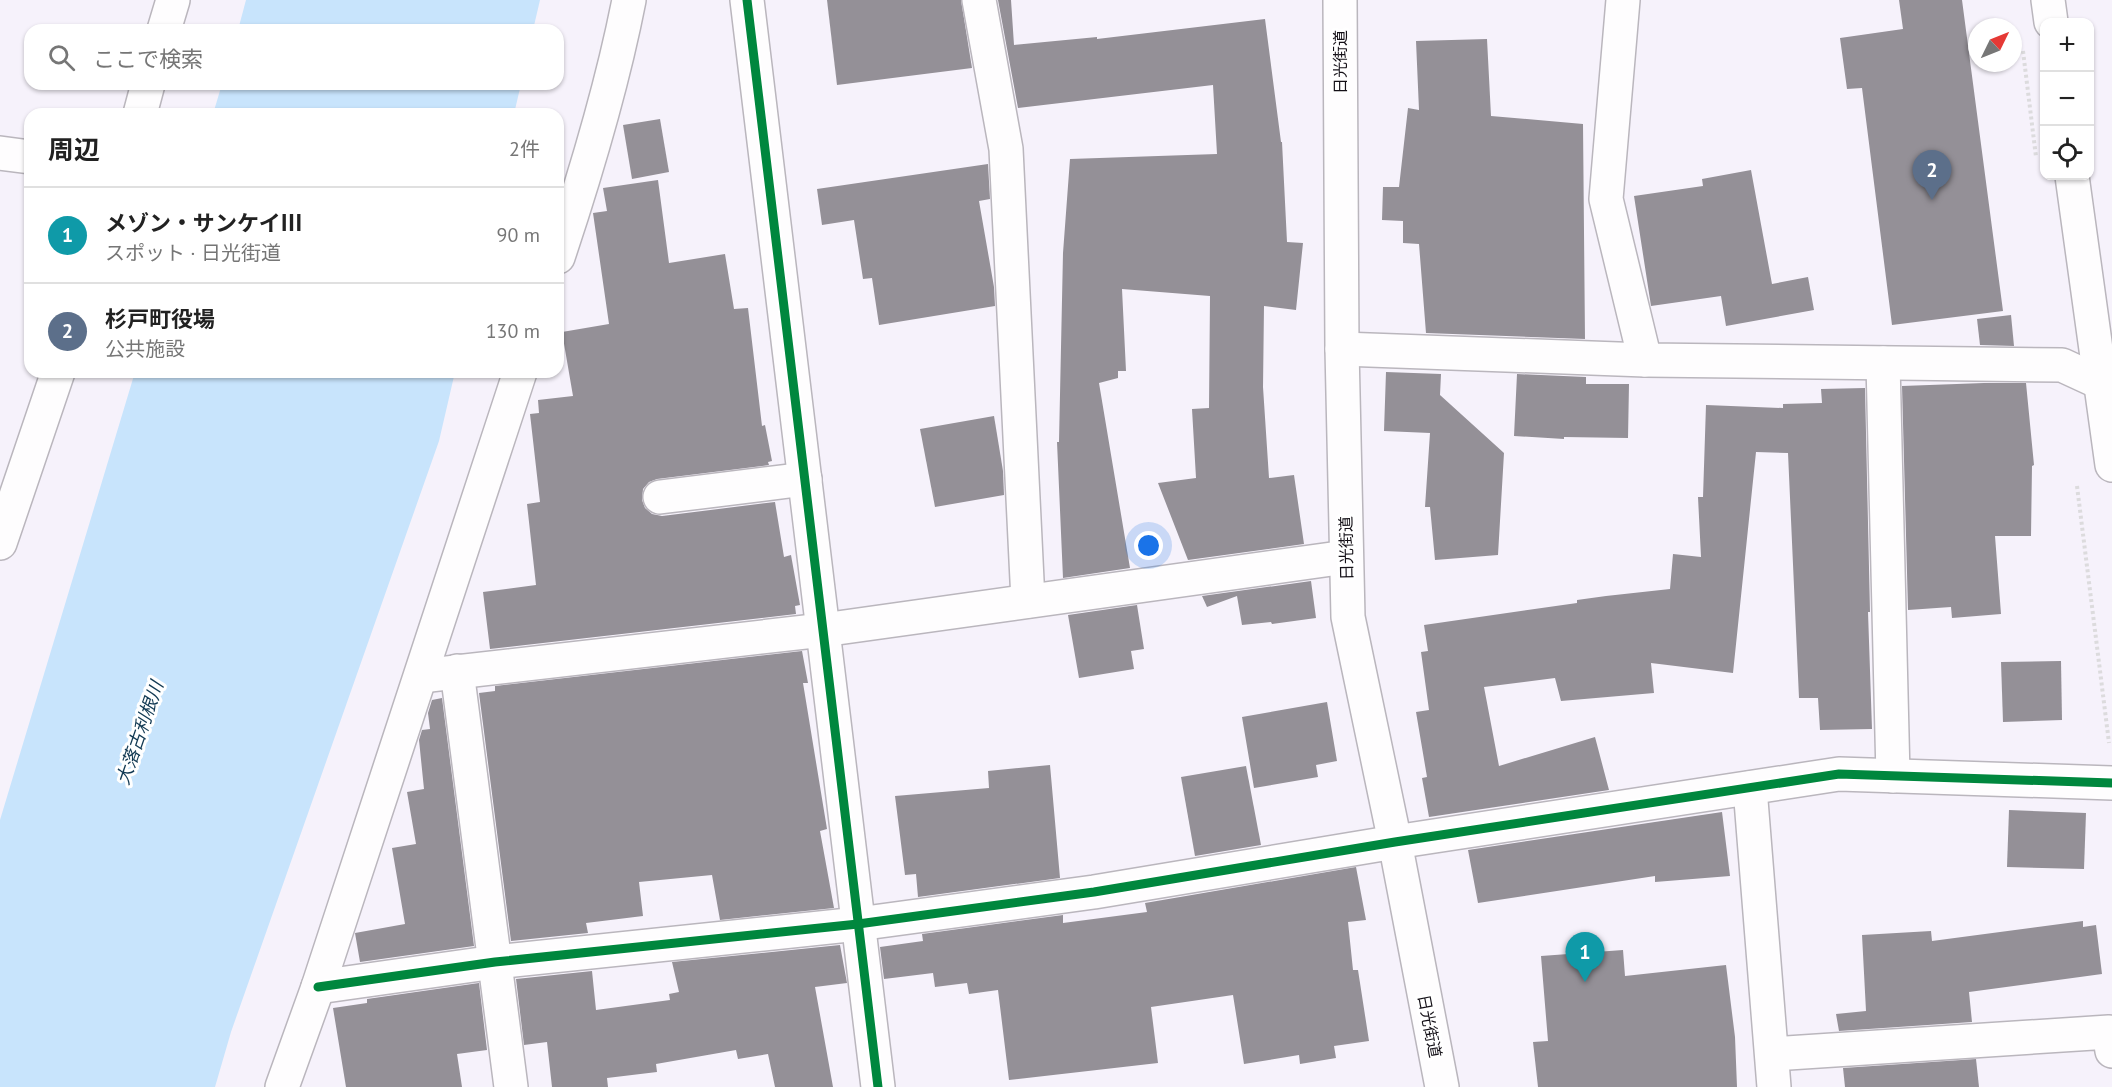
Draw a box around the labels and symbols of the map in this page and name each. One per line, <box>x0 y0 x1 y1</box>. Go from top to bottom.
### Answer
north arrow <box>1968 18 2022 72</box>
street label: 日光街道 <box>1330 30 1350 94</box>
pin: 2 <box>1912 150 1952 200</box>
street label: 日光街道 <box>1335 516 1357 580</box>
your location <box>1134 531 1163 560</box>
water label: 大落古利根川 <box>111 676 169 788</box>
pin: 1 <box>1566 932 1604 982</box>
street label: 日光街道 <box>1414 993 1446 1059</box>

